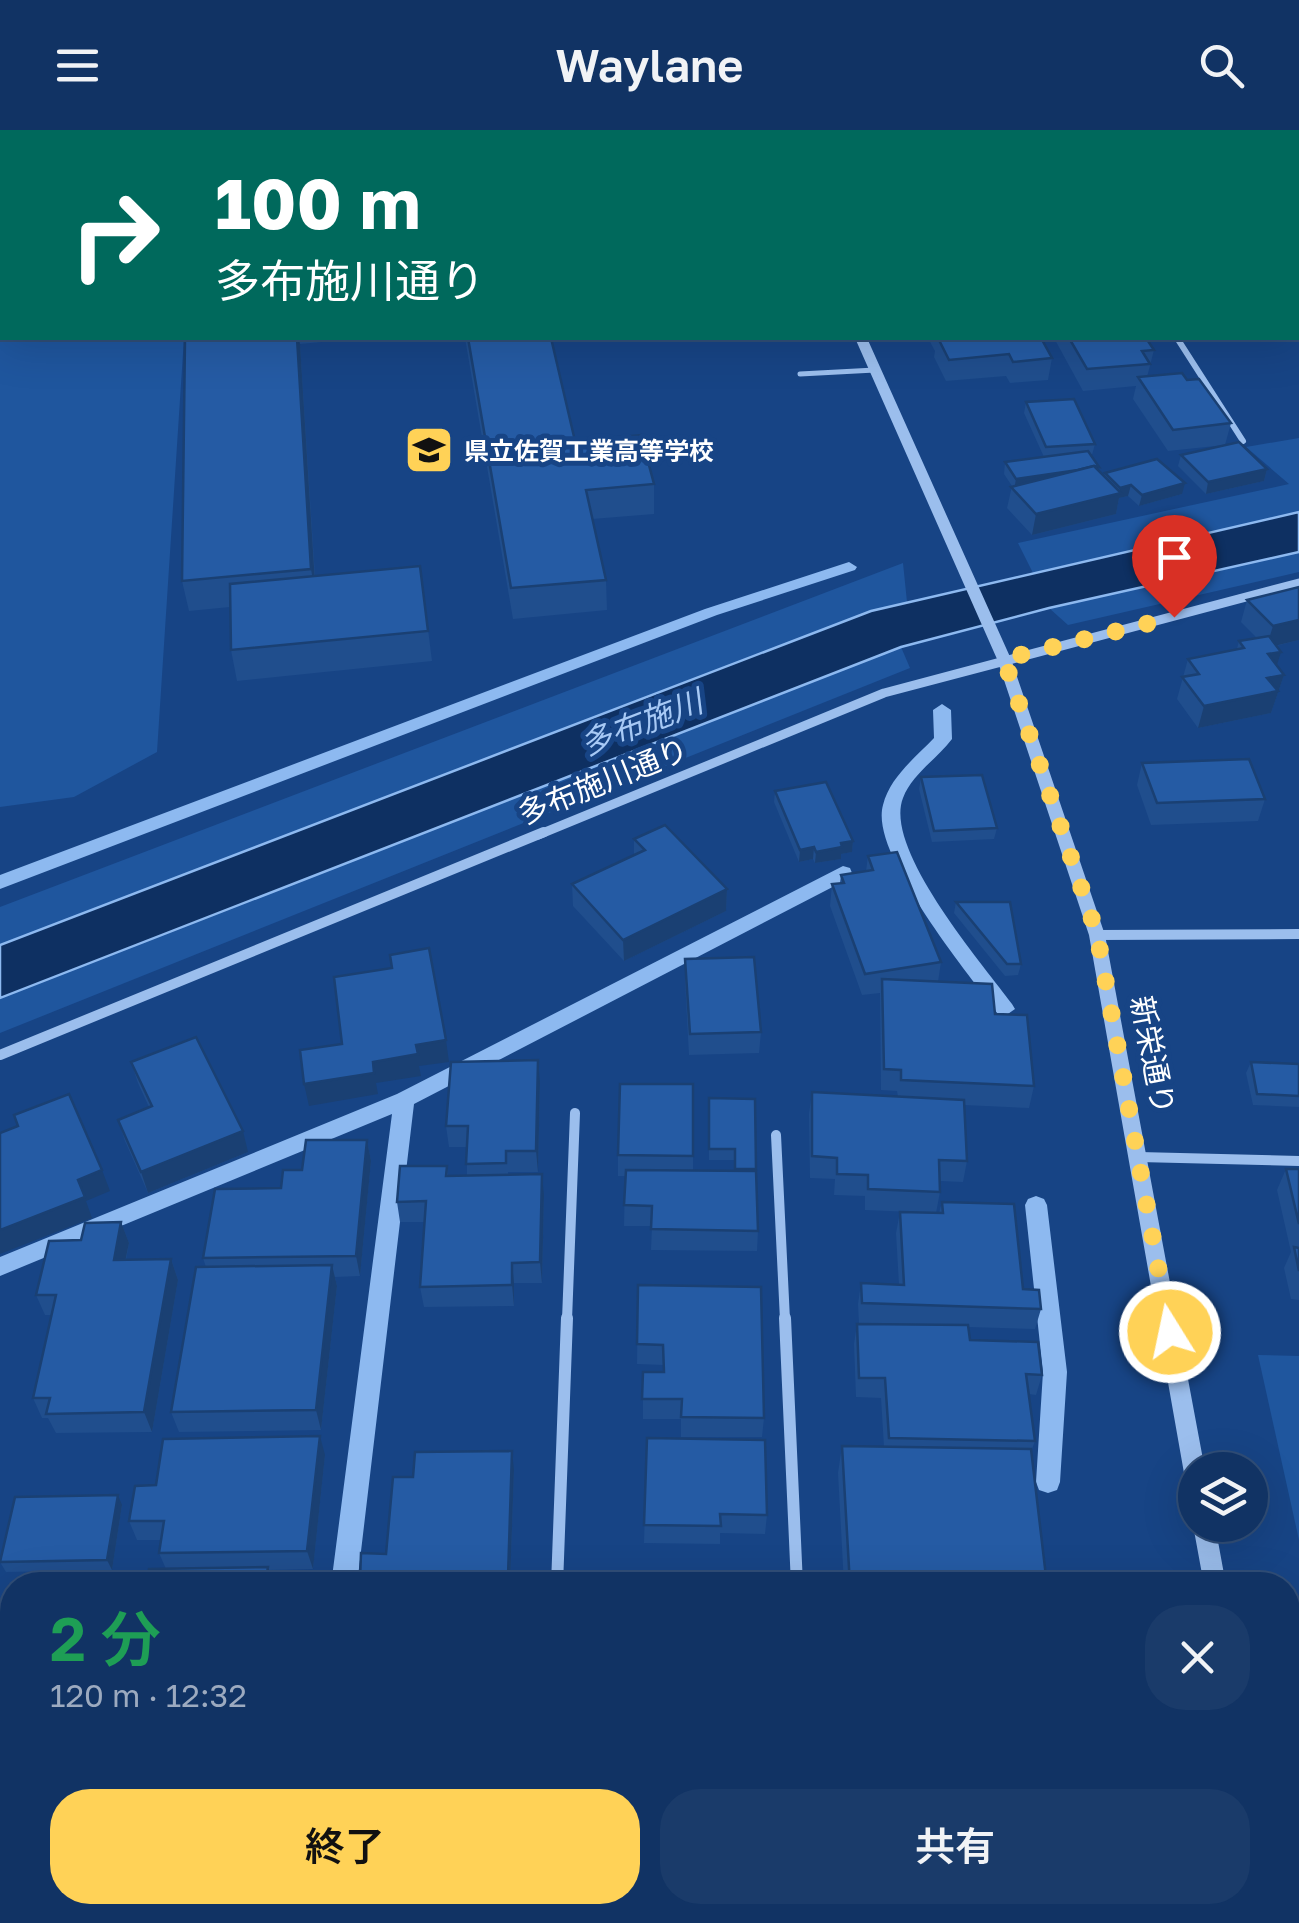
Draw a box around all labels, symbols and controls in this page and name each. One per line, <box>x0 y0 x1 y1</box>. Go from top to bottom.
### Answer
icon: menu <box>50 38 105 93</box>
text: Waylane <box>556 38 743 92</box>
icon: search <box>1194 38 1249 93</box>
text: 100 m <box>215 160 421 244</box>
icon: right <box>50 170 180 300</box>
text: 多布施川通り <box>215 253 485 307</box>
school or university icon: 県立佐賀工業高等学校 <box>403 424 455 476</box>
place label: 県立佐賀工業高等学校 <box>464 435 714 466</box>
pin <box>1132 515 1217 618</box>
icon: arrive <box>1147 530 1202 585</box>
water label: 多布施川 <box>574 680 710 763</box>
street label: 多布施川通り <box>513 731 693 831</box>
street label: 新栄通り <box>1124 993 1182 1117</box>
position arrow <box>1118 1280 1222 1384</box>
map controls <box>1178 1452 1268 1542</box>
button: layers <box>1178 1452 1268 1542</box>
text: 2 分 <box>50 1602 161 1674</box>
button: close <box>1145 1605 1250 1710</box>
text: 120 m · 12:32 <box>50 1676 247 1714</box>
button: 終了 <box>50 1789 640 1904</box>
button: 共有 <box>660 1789 1250 1904</box>

